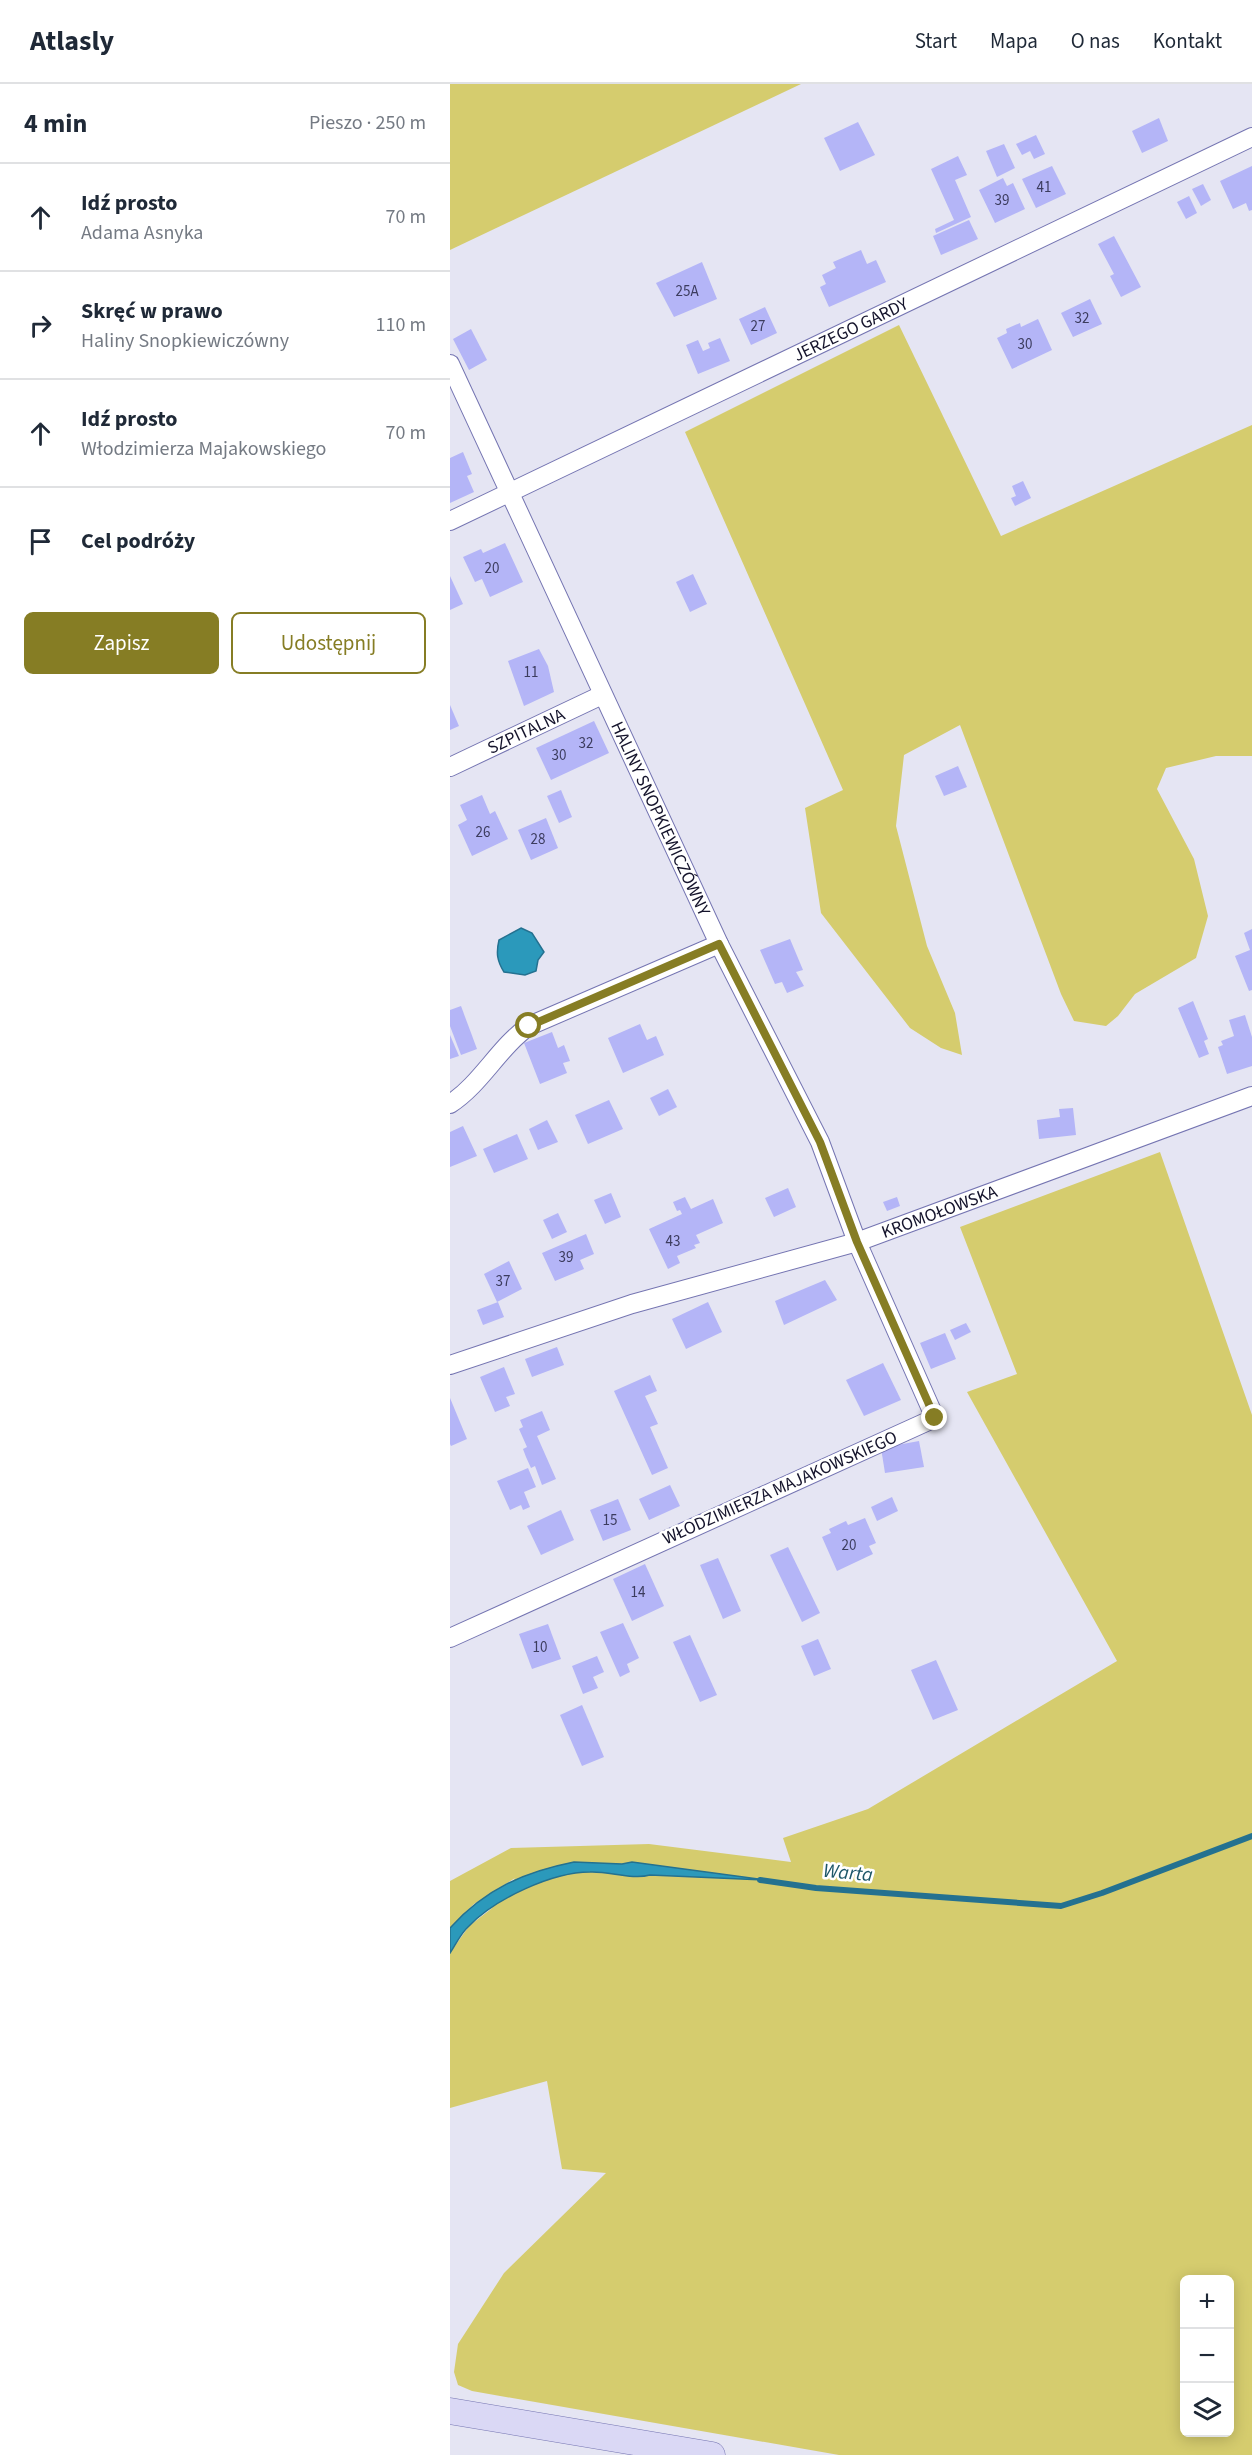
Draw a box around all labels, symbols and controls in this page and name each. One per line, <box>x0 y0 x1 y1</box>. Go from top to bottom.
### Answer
text: Atlasly <box>30 21 114 61</box>
text: Start <box>915 26 957 56</box>
text: Mapa <box>990 26 1038 56</box>
text: O nas <box>1071 26 1120 56</box>
text: Kontakt <box>1153 26 1222 56</box>
text: 4 min <box>24 105 87 142</box>
text: Pieszo · 250 m <box>309 109 426 137</box>
house number: 41 <box>1037 177 1051 198</box>
text: Idź prosto <box>81 187 178 219</box>
house number: 39 <box>995 190 1009 211</box>
icon: ahead <box>24 201 57 234</box>
text: 70 m <box>386 203 426 231</box>
text: Adama Asnyka <box>81 219 203 247</box>
house number: 25A <box>675 281 699 302</box>
street label: JERZEGO GARDY <box>789 291 912 367</box>
text: Skręć w prawo <box>81 295 223 327</box>
house number: 32 <box>1075 308 1089 329</box>
icon: right <box>24 309 57 342</box>
text: 110 m <box>376 311 426 339</box>
house number: 27 <box>751 316 765 337</box>
text: Haliny Snopkiewiczówny <box>81 327 289 355</box>
house number: 30 <box>1018 334 1032 355</box>
text: Idź prosto <box>81 403 178 435</box>
icon: ahead <box>24 417 57 450</box>
text: 70 m <box>386 419 426 447</box>
text: Włodzimierza Majakowskiego <box>81 435 326 463</box>
icon: arrive <box>24 525 57 558</box>
text: Cel podróży <box>81 525 195 557</box>
house number: 20 <box>485 558 499 579</box>
button: Zapisz <box>24 612 219 674</box>
button: Udostępnij <box>231 612 426 674</box>
house number: 11 <box>524 662 538 683</box>
street label: SZPITALNA <box>483 702 569 760</box>
street label: HALINY SNOPKIEWICZÓWNY <box>605 717 717 920</box>
house number: 32 <box>579 733 593 754</box>
house number: 30 <box>552 745 566 766</box>
house number: 26 <box>476 822 490 843</box>
house number: 28 <box>531 829 545 850</box>
route start <box>515 1012 541 1038</box>
street label: KROMOŁOWSKA <box>878 1179 1001 1244</box>
house number: 43 <box>666 1231 680 1252</box>
house number: 39 <box>559 1247 573 1268</box>
house number: 37 <box>496 1271 510 1292</box>
route end <box>921 1404 947 1430</box>
street label: WŁODZIMIERZA MAJAKOWSKIEGO <box>659 1425 901 1551</box>
house number: 15 <box>603 1510 617 1531</box>
house number: 20 <box>842 1535 856 1556</box>
house number: 14 <box>631 1582 646 1603</box>
house number: 10 <box>533 1637 547 1658</box>
water label: Warta <box>822 1857 874 1889</box>
map controls <box>1180 2275 1234 2437</box>
button: + <box>1180 2275 1234 2329</box>
button: − <box>1180 2329 1234 2383</box>
button: layers <box>1180 2383 1234 2437</box>

